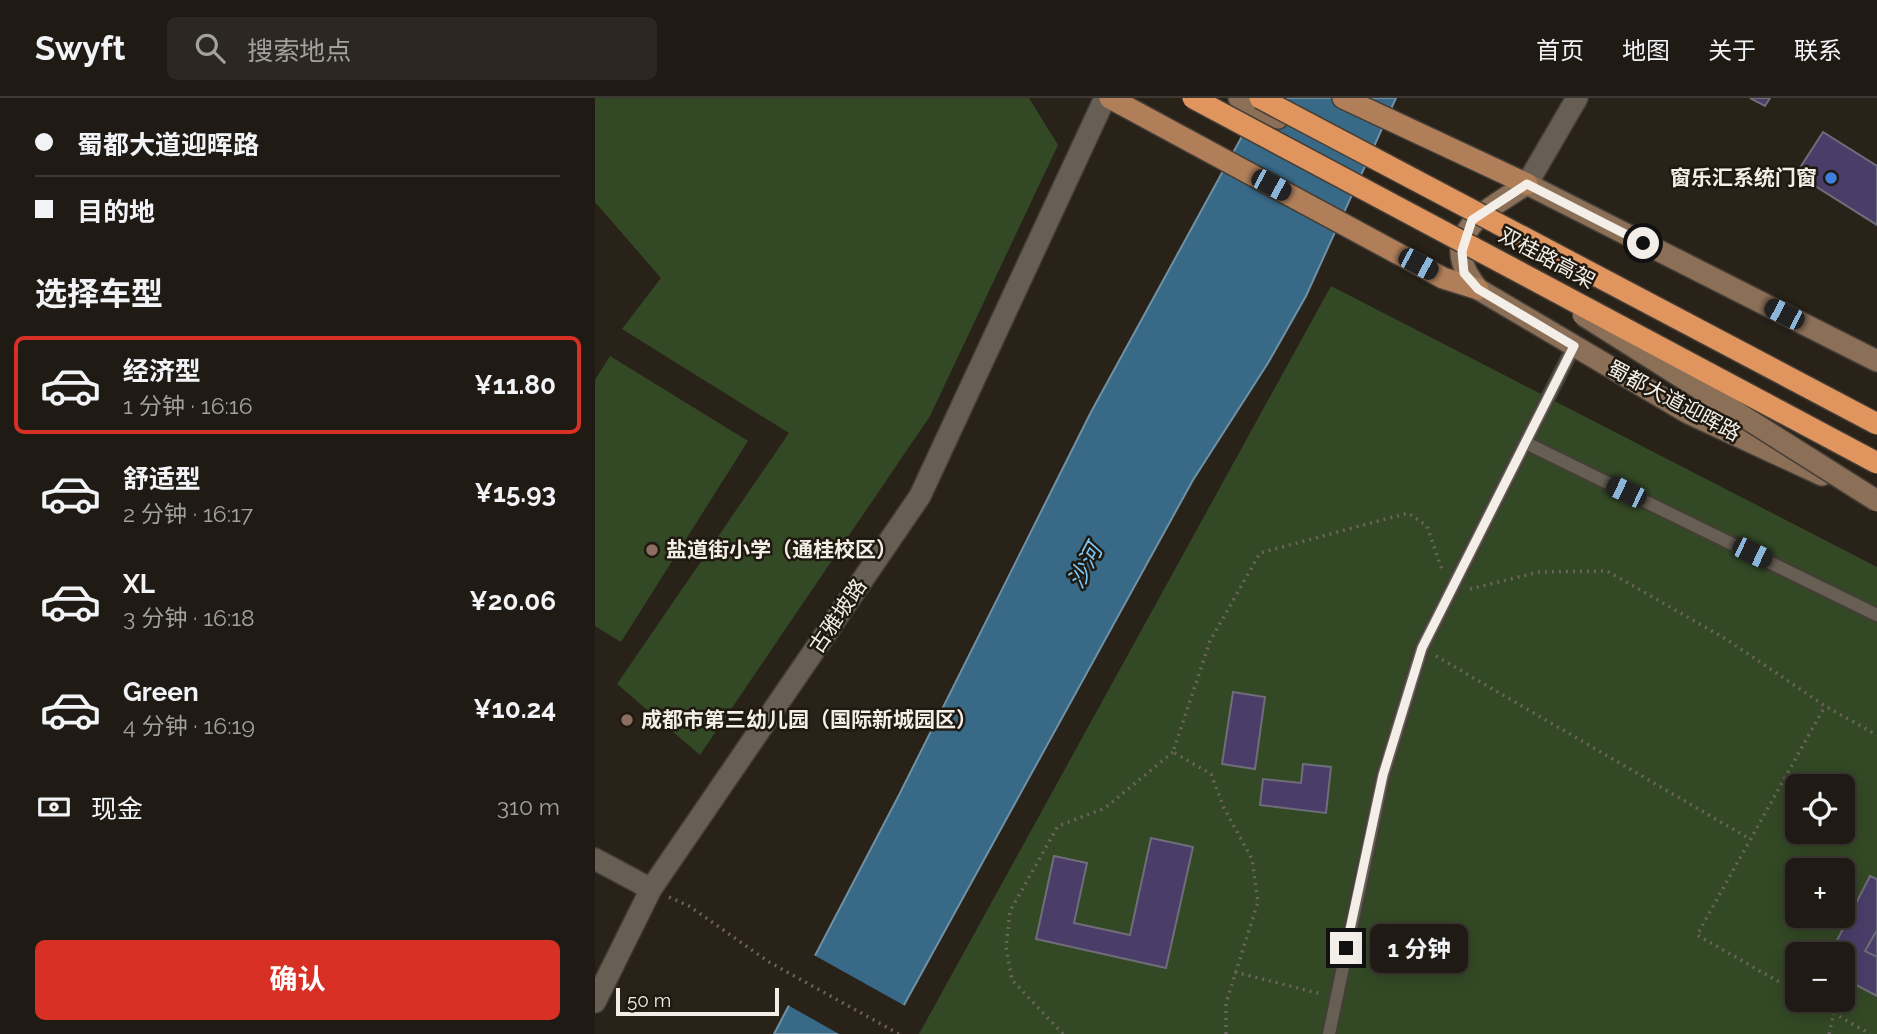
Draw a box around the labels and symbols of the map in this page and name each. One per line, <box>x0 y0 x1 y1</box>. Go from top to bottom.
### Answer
place label: 窗乐汇系统门窗 <box>1670 165 1817 190</box>
car <box>1248 166 1295 204</box>
marker: 窗乐汇系统门窗 <box>1823 170 1839 186</box>
street label: 双桂路高架 <box>1495 222 1599 293</box>
route start <box>1627 227 1659 259</box>
car <box>1395 245 1442 283</box>
car <box>1761 295 1808 333</box>
street label: 蜀都大道迎晖路 <box>1603 355 1745 446</box>
car <box>1603 473 1650 511</box>
car <box>1729 534 1776 572</box>
water label: 沙河 <box>1062 536 1109 592</box>
place label: 盐道街小学（通桂校区） <box>666 537 897 562</box>
marker: 盐道街小学（通桂校区） <box>644 542 660 558</box>
street label: 古雅坡路 <box>804 574 871 658</box>
place label: 成都市第三幼儿园（国际新城园区） <box>641 707 977 732</box>
marker: 成都市第三幼儿园（国际新城园区） <box>619 712 635 728</box>
callout: 1 分钟 <box>1371 924 1469 972</box>
route end <box>1330 932 1362 964</box>
scale bar <box>616 985 779 1017</box>

